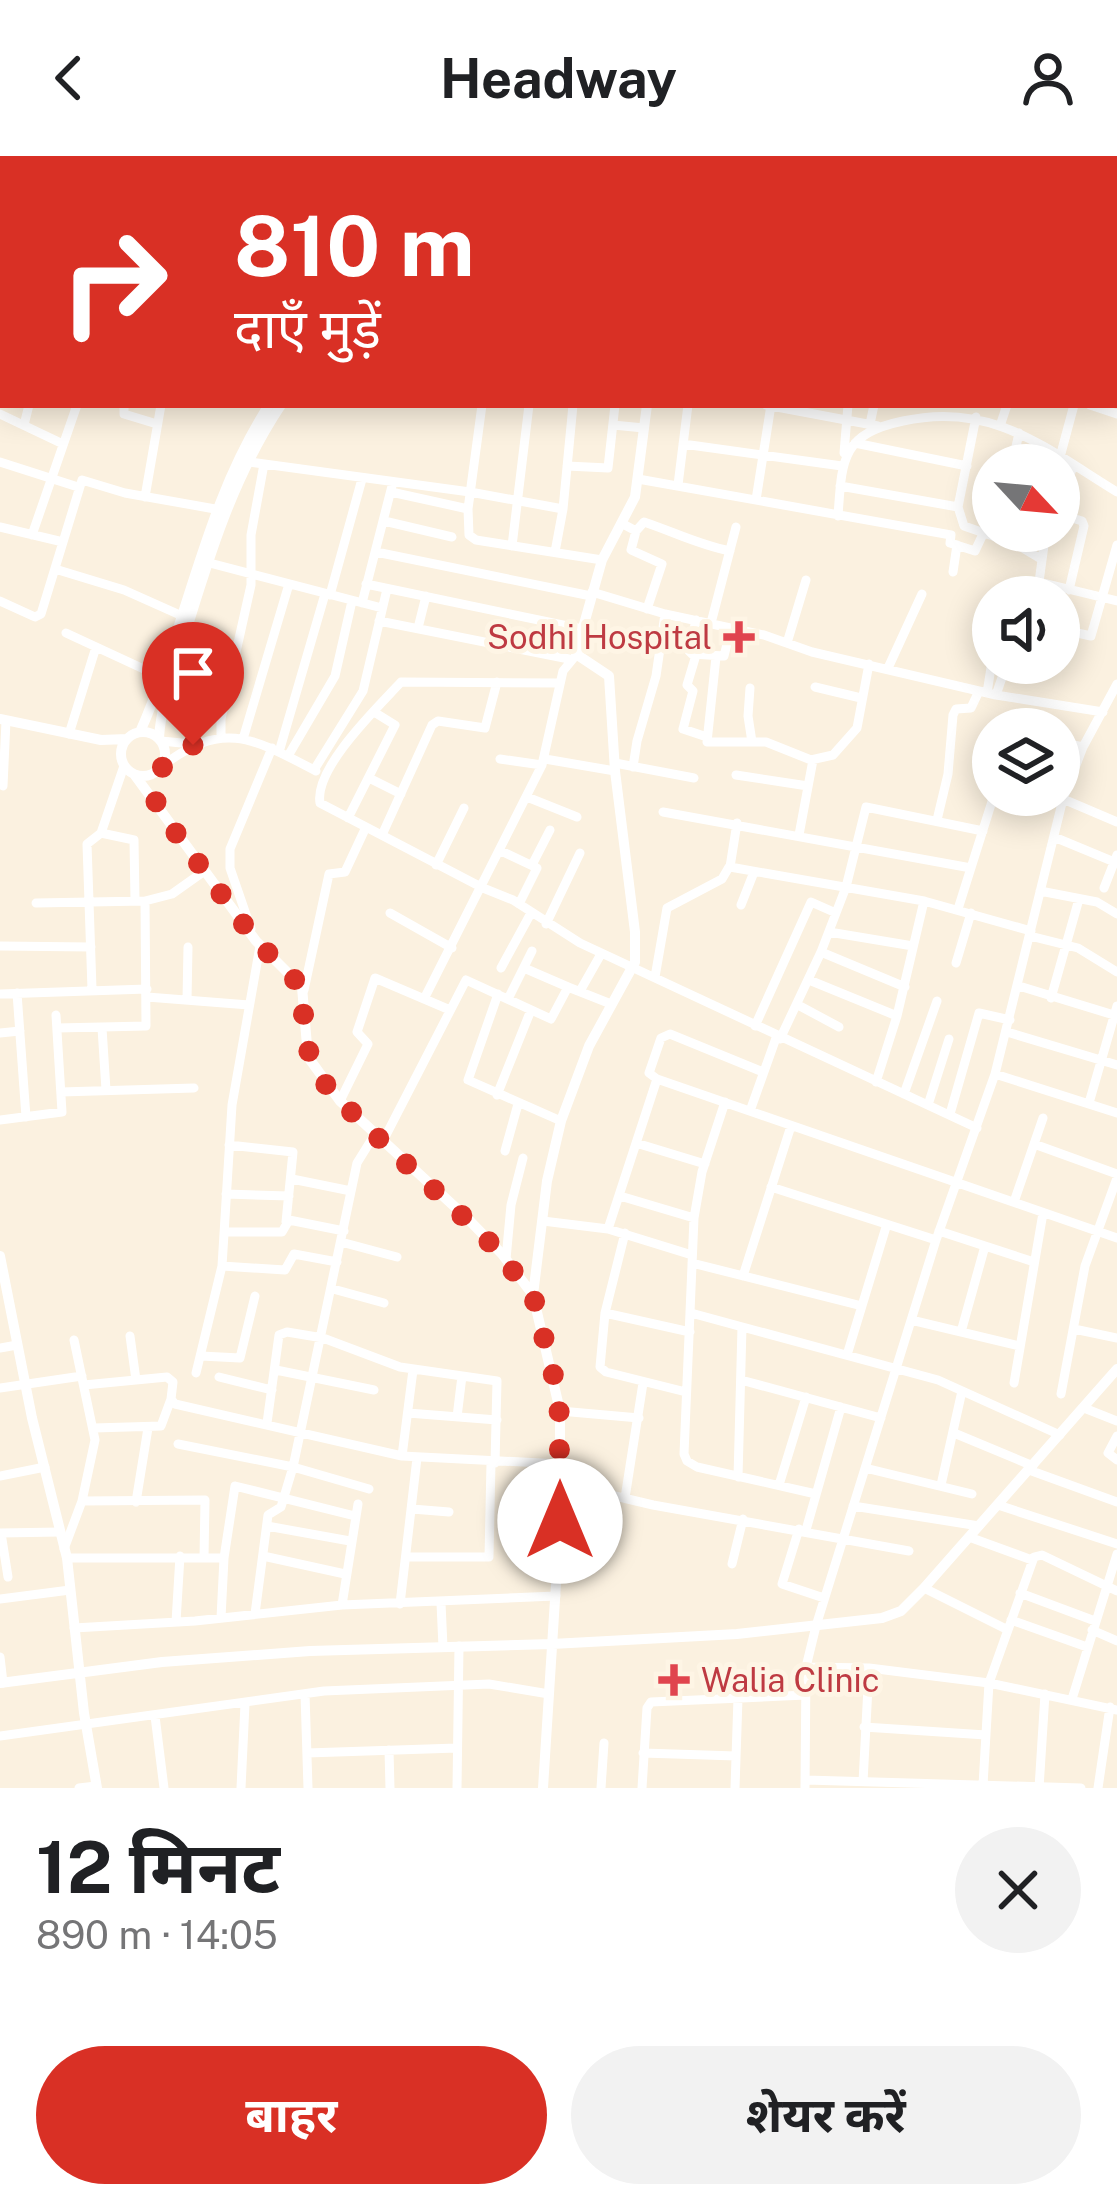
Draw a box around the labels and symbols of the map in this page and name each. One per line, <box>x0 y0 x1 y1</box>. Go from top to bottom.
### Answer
north arrow <box>972 444 1080 552</box>
place label: Sodhi Hospital <box>487 618 712 656</box>
marker: Sodhi Hospital <box>723 621 755 653</box>
pin <box>142 622 244 745</box>
position arrow <box>497 1458 623 1584</box>
place label: Walia Clinic <box>701 1661 880 1699</box>
marker: Walia Clinic <box>658 1664 690 1696</box>

